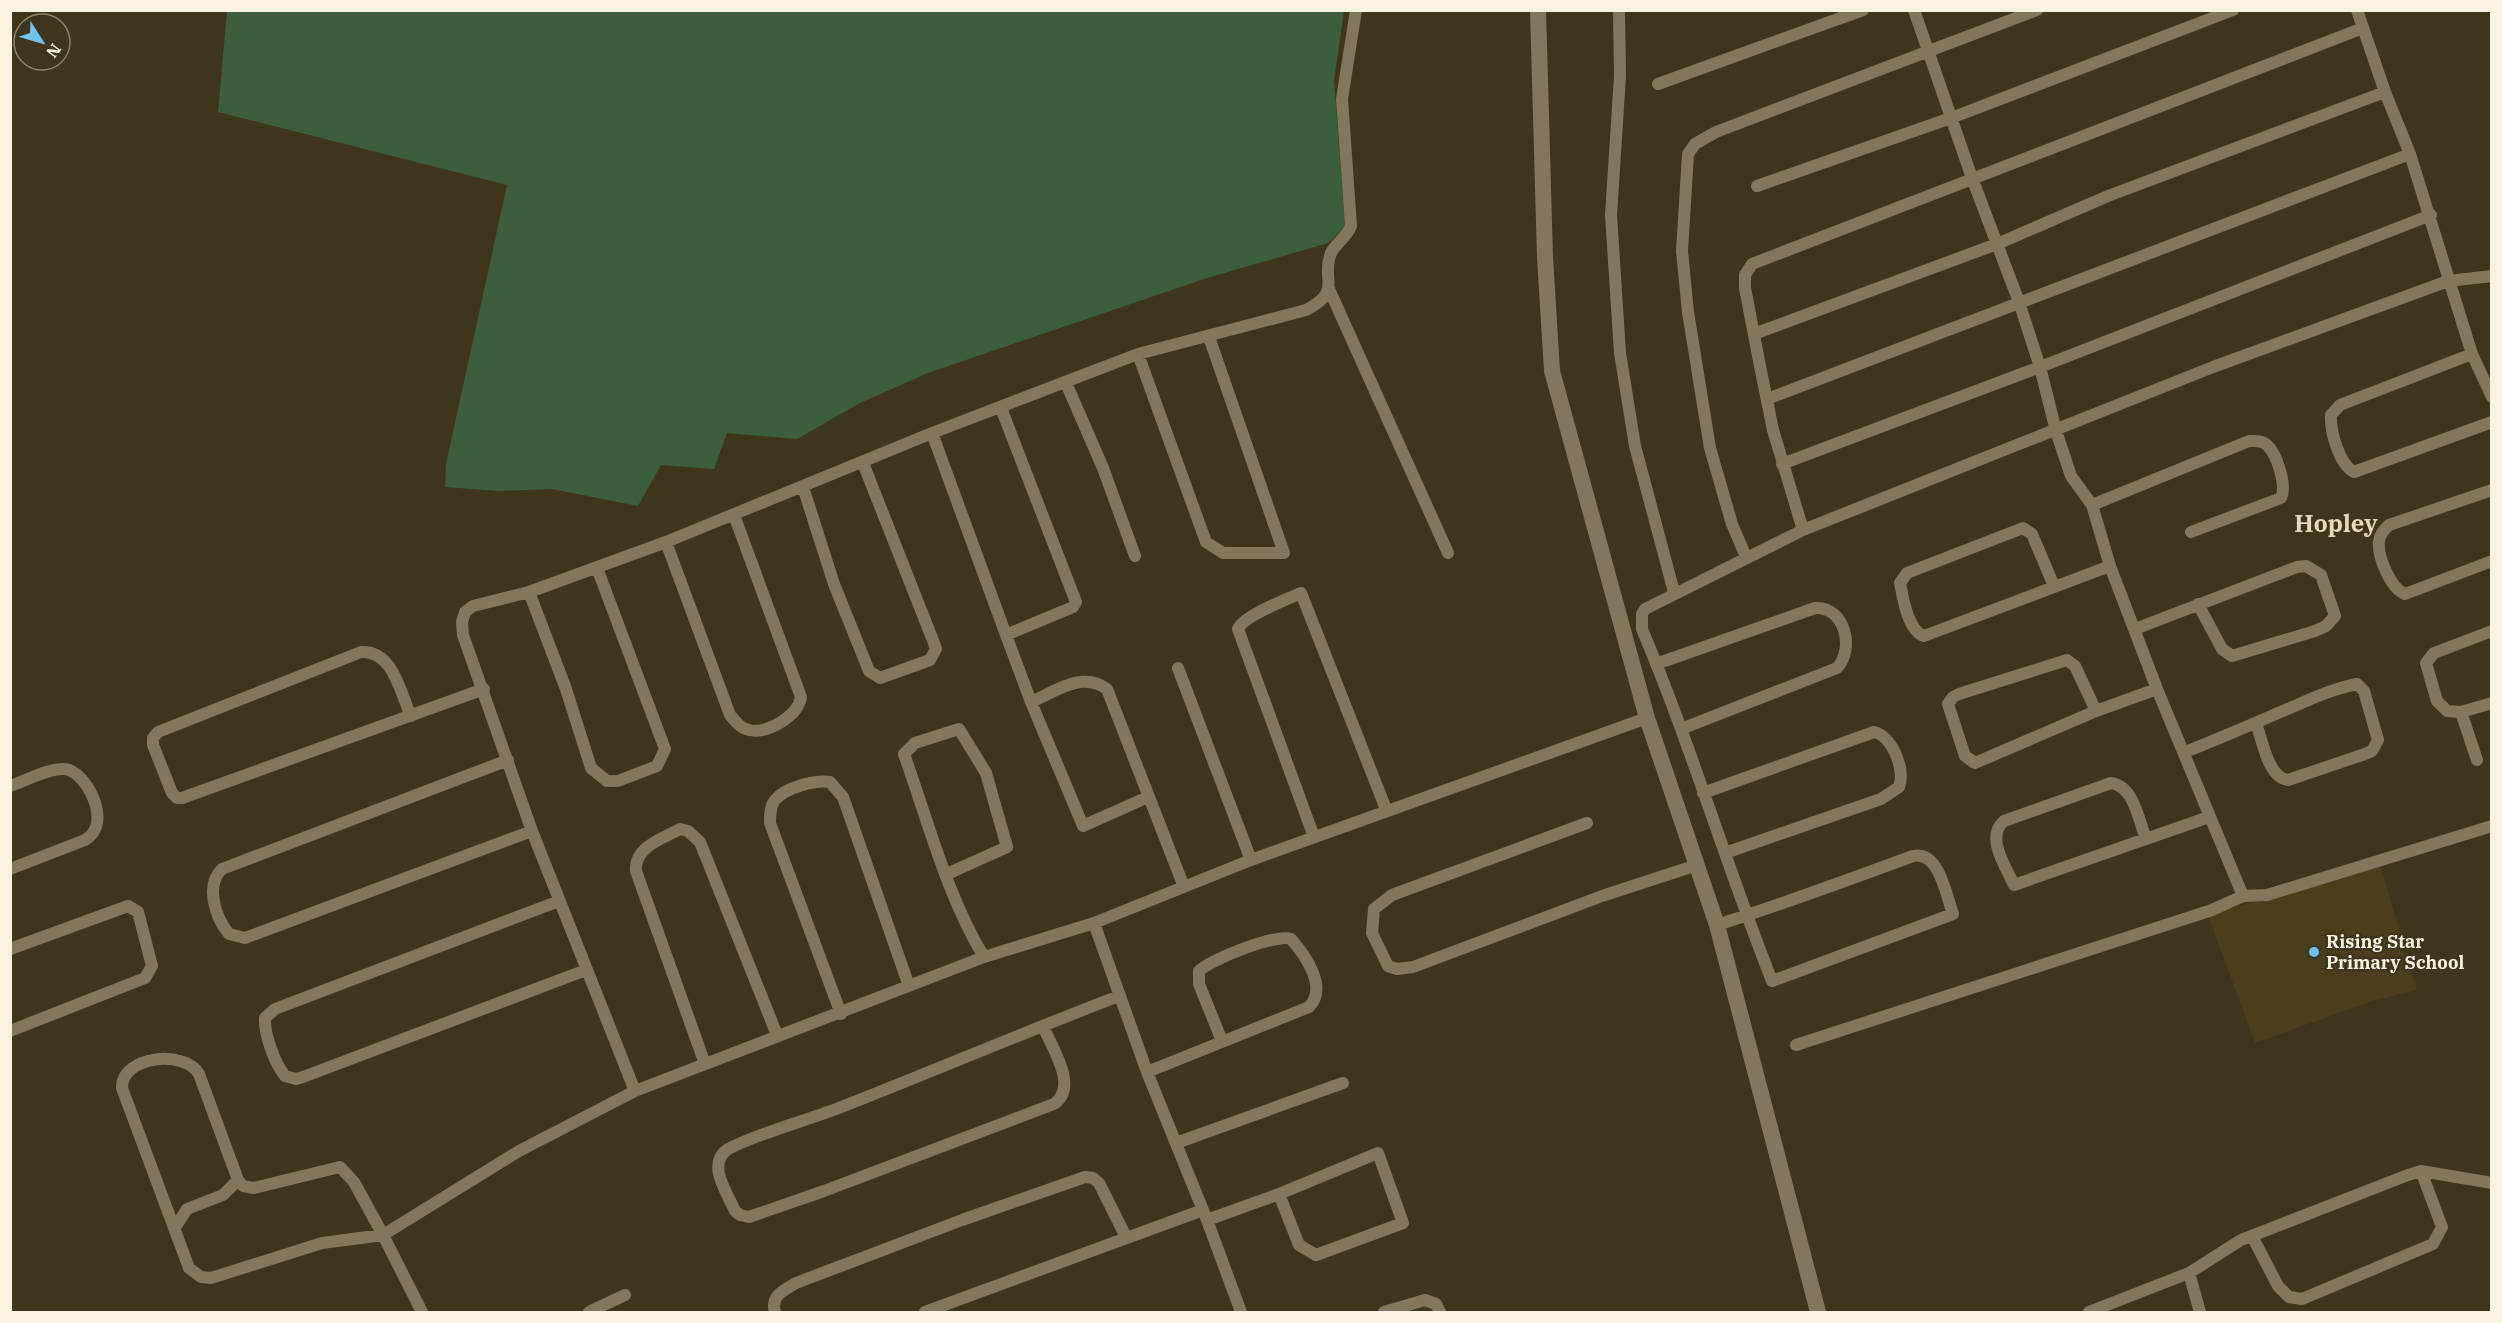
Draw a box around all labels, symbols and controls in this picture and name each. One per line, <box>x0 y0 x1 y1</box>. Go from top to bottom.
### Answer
north arrow <box>12 12 72 72</box>
text: N <box>42 40 66 62</box>
district label: Hopley <box>2294 507 2378 539</box>
place label: Rising Star Primary School <box>2326 930 2464 974</box>
marker: Rising Star Primary School <box>2307 945 2321 959</box>

